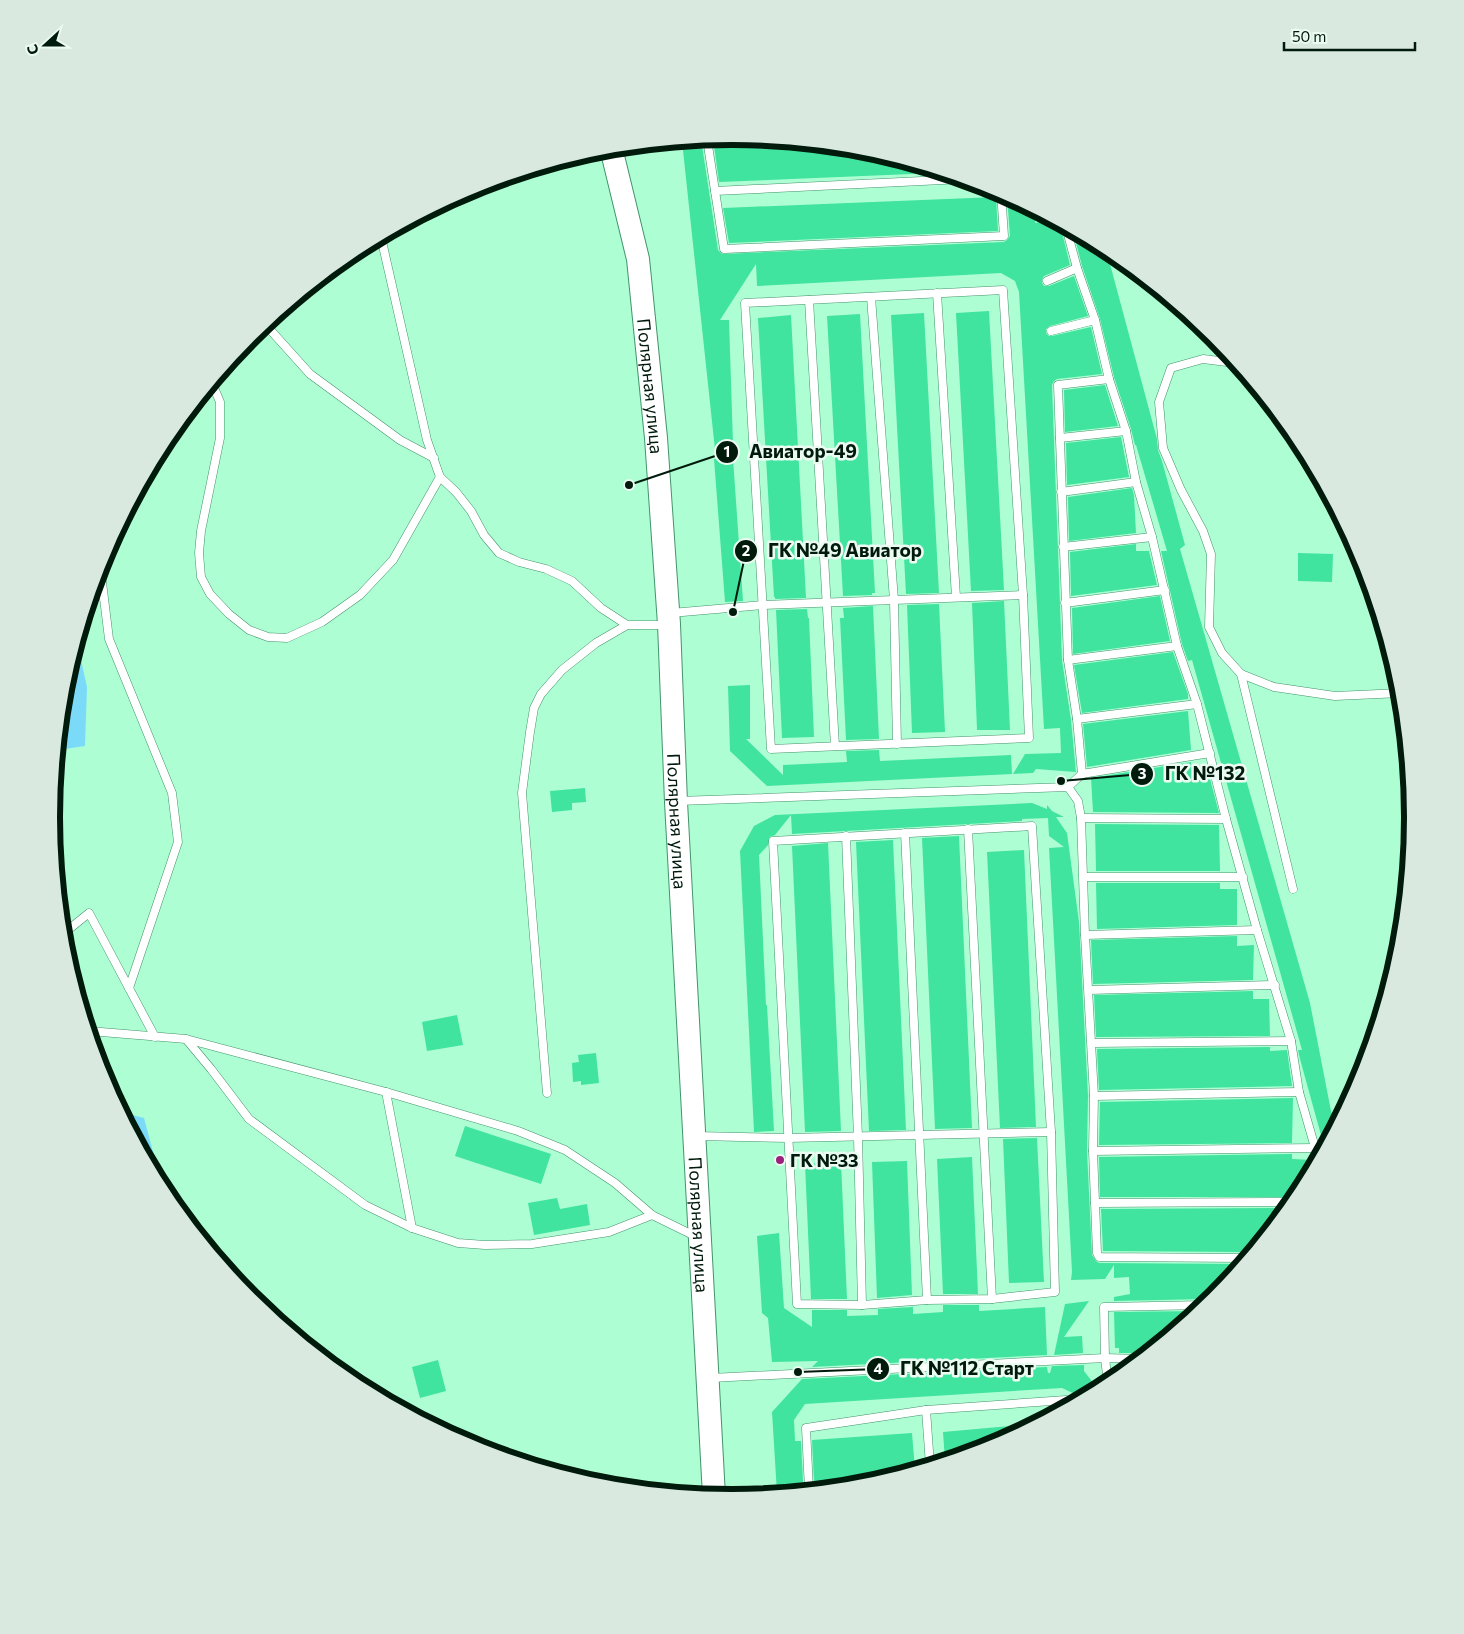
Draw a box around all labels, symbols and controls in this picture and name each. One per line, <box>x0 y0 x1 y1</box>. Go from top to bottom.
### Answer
north arrow <box>20 20 70 70</box>
scale bar <box>1284 20 1415 52</box>
text: 50 m <box>1292 27 1326 45</box>
text: С <box>23 42 42 57</box>
street label: Полярная улица <box>633 317 668 455</box>
callout: Авиатор-49 <box>714 435 868 469</box>
text: Авиатор-49 <box>749 439 857 462</box>
text: 1 <box>724 442 730 460</box>
callout: ГК №49 Авиатор <box>733 534 932 568</box>
text: ГК №49 Авиатор <box>768 538 922 561</box>
text: 2 <box>742 541 750 559</box>
street label: Полярная улица <box>663 753 692 890</box>
callout: ГК №132 <box>1129 757 1255 791</box>
text: ГК №132 <box>1165 761 1245 784</box>
text: 3 <box>1138 764 1147 782</box>
place label: ГК №33 <box>790 1149 859 1171</box>
marker: ГК №33 <box>774 1154 786 1166</box>
street label: Полярная улица <box>684 1156 714 1293</box>
callout: ГК №112 Старт <box>865 1352 1044 1386</box>
text: ГК №112 Старт <box>900 1356 1034 1379</box>
text: 4 <box>873 1359 883 1377</box>

